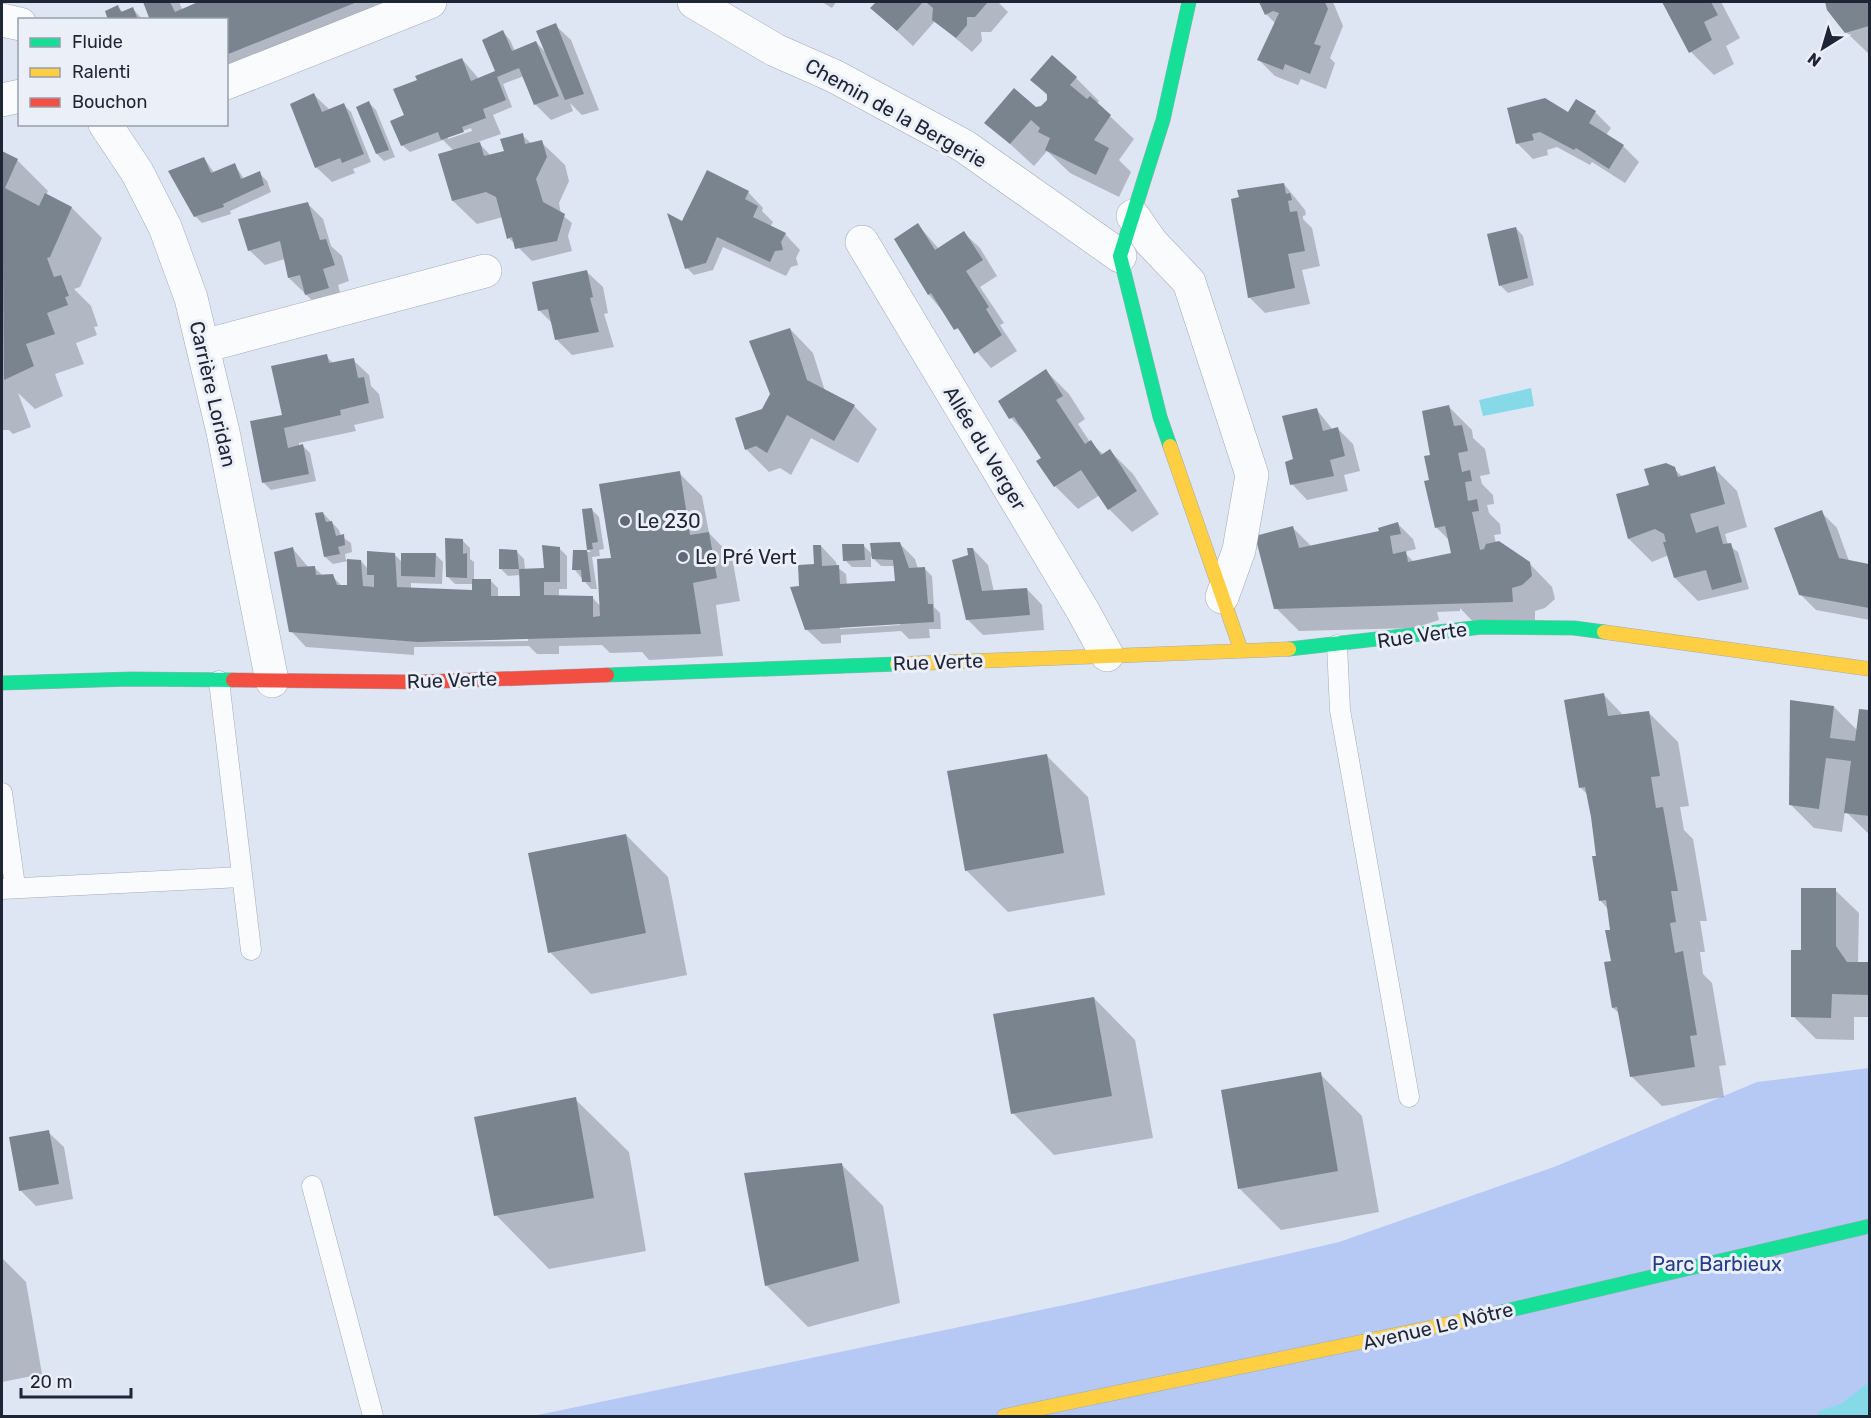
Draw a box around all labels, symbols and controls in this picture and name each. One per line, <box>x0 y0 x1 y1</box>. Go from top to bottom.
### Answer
legend <box>18 18 228 126</box>
north arrow <box>1793 18 1853 78</box>
text: Fluide <box>72 31 123 53</box>
text: N <box>1804 49 1825 71</box>
street label: Chemin de la Bergerie <box>801 53 991 173</box>
text: Ralenti <box>72 61 130 83</box>
text: Bouchon <box>72 91 147 113</box>
street label: Carrière Loridan <box>185 319 241 469</box>
street label: Allée du Verger <box>939 382 1032 515</box>
place label: Le 230 <box>637 509 701 533</box>
marker: Le 230 <box>618 514 632 528</box>
place label: Le Pré Vert <box>695 545 797 569</box>
marker: Le Pré Vert <box>676 550 690 564</box>
street label: Rue Verte <box>1375 617 1469 653</box>
street label: Rue Verte <box>892 648 984 676</box>
street label: Rue Verte <box>406 666 498 694</box>
park label: Parc Barbieux <box>1652 1252 1782 1276</box>
street label: Avenue Le Nôtre <box>1360 1297 1516 1355</box>
scale bar <box>21 1361 130 1399</box>
text: 20 m <box>30 1371 72 1393</box>

